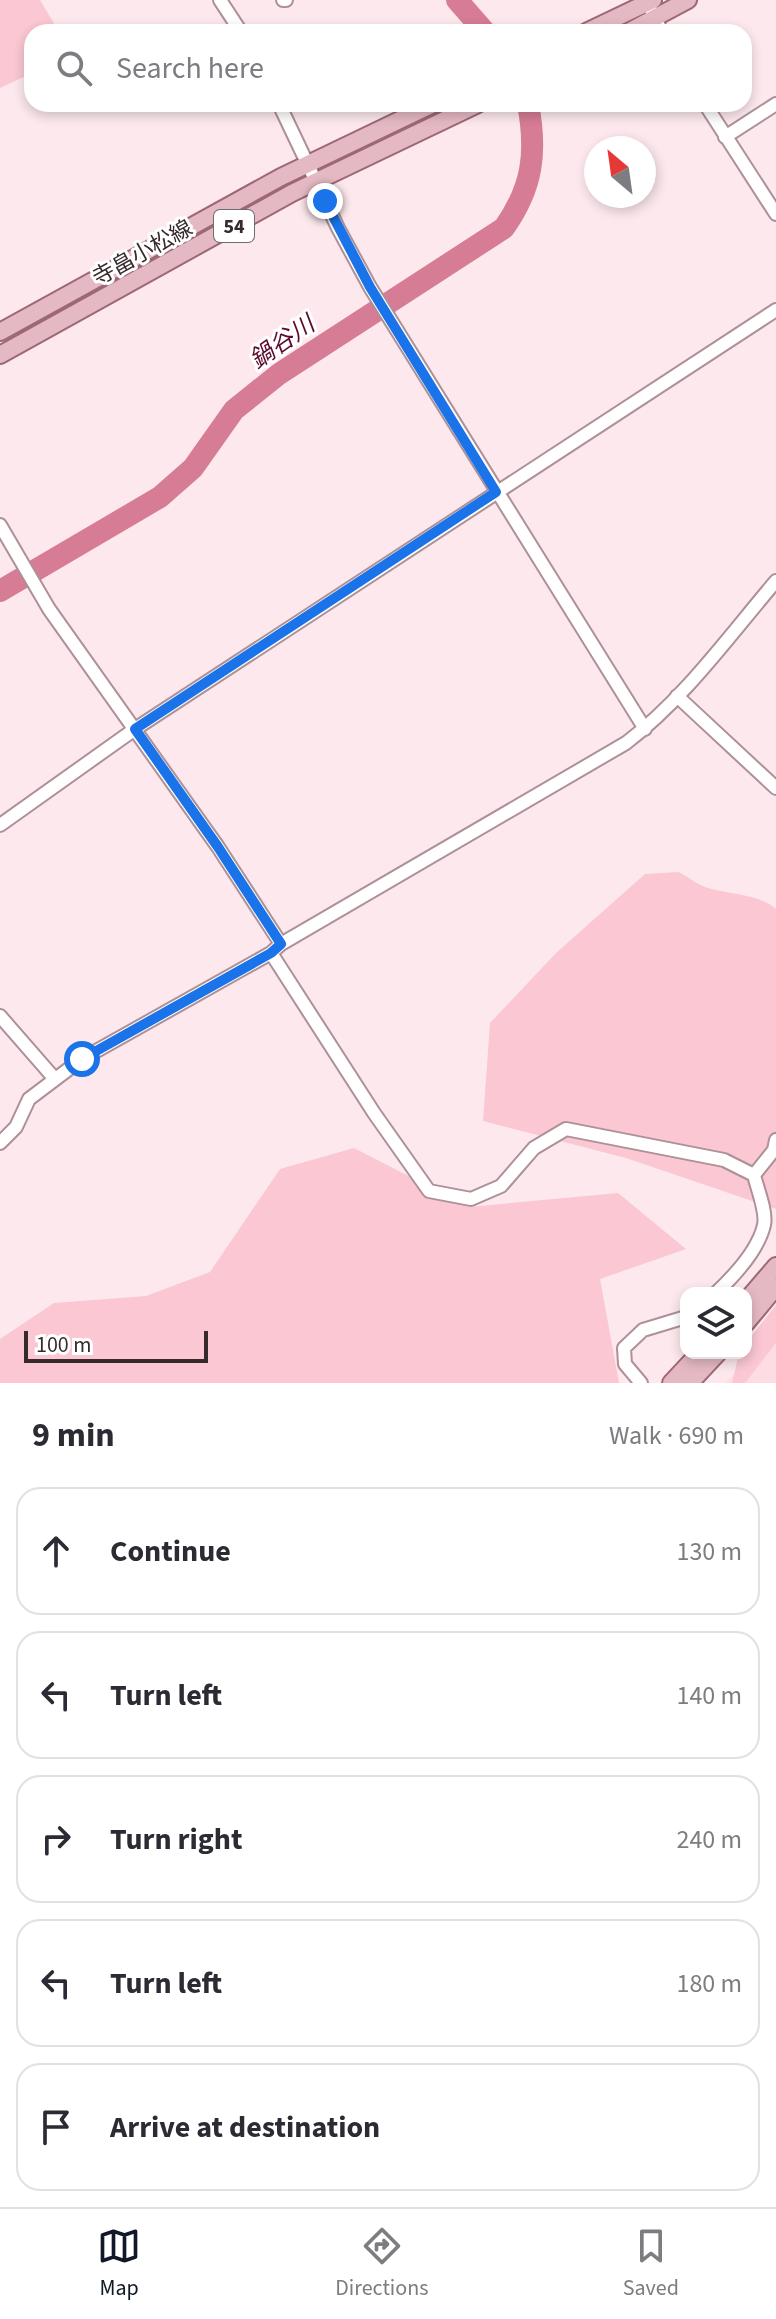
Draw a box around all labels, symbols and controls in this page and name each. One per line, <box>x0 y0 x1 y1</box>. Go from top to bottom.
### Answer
search box <box>24 24 752 112</box>
icon: search <box>52 46 96 90</box>
text: Search here <box>116 47 264 90</box>
north arrow <box>584 136 656 208</box>
route end <box>307 183 343 219</box>
road number: 54 <box>214 210 254 242</box>
street label: 寺畠小松線 <box>87 212 198 294</box>
water label: 鍋谷川 <box>243 306 324 377</box>
route start <box>64 1041 100 1077</box>
map controls <box>680 1287 752 1359</box>
button: layers <box>680 1287 752 1359</box>
scale bar <box>24 1327 208 1363</box>
text: 100 m <box>36 1329 91 1361</box>
text: 9 min <box>32 1411 115 1460</box>
text: Walk · 690 m <box>609 1417 744 1454</box>
icon: ahead <box>34 1529 78 1573</box>
text: Continue <box>110 1530 231 1573</box>
text: 130 m <box>676 1533 742 1570</box>
icon: left <box>34 1673 78 1717</box>
text: Turn left <box>110 1674 222 1717</box>
text: 140 m <box>676 1677 742 1714</box>
icon: right <box>34 1817 78 1861</box>
text: Turn right <box>110 1818 242 1861</box>
text: 240 m <box>676 1821 742 1858</box>
icon: left <box>34 1961 78 2005</box>
text: Turn left <box>110 1962 222 2005</box>
text: 180 m <box>676 1965 742 2002</box>
icon: arrive <box>34 2105 78 2149</box>
text: Arrive at destination <box>110 2106 380 2149</box>
tab: Map <box>97 2224 141 2304</box>
tab: Directions <box>335 2224 428 2304</box>
tab: Saved <box>623 2224 679 2304</box>

